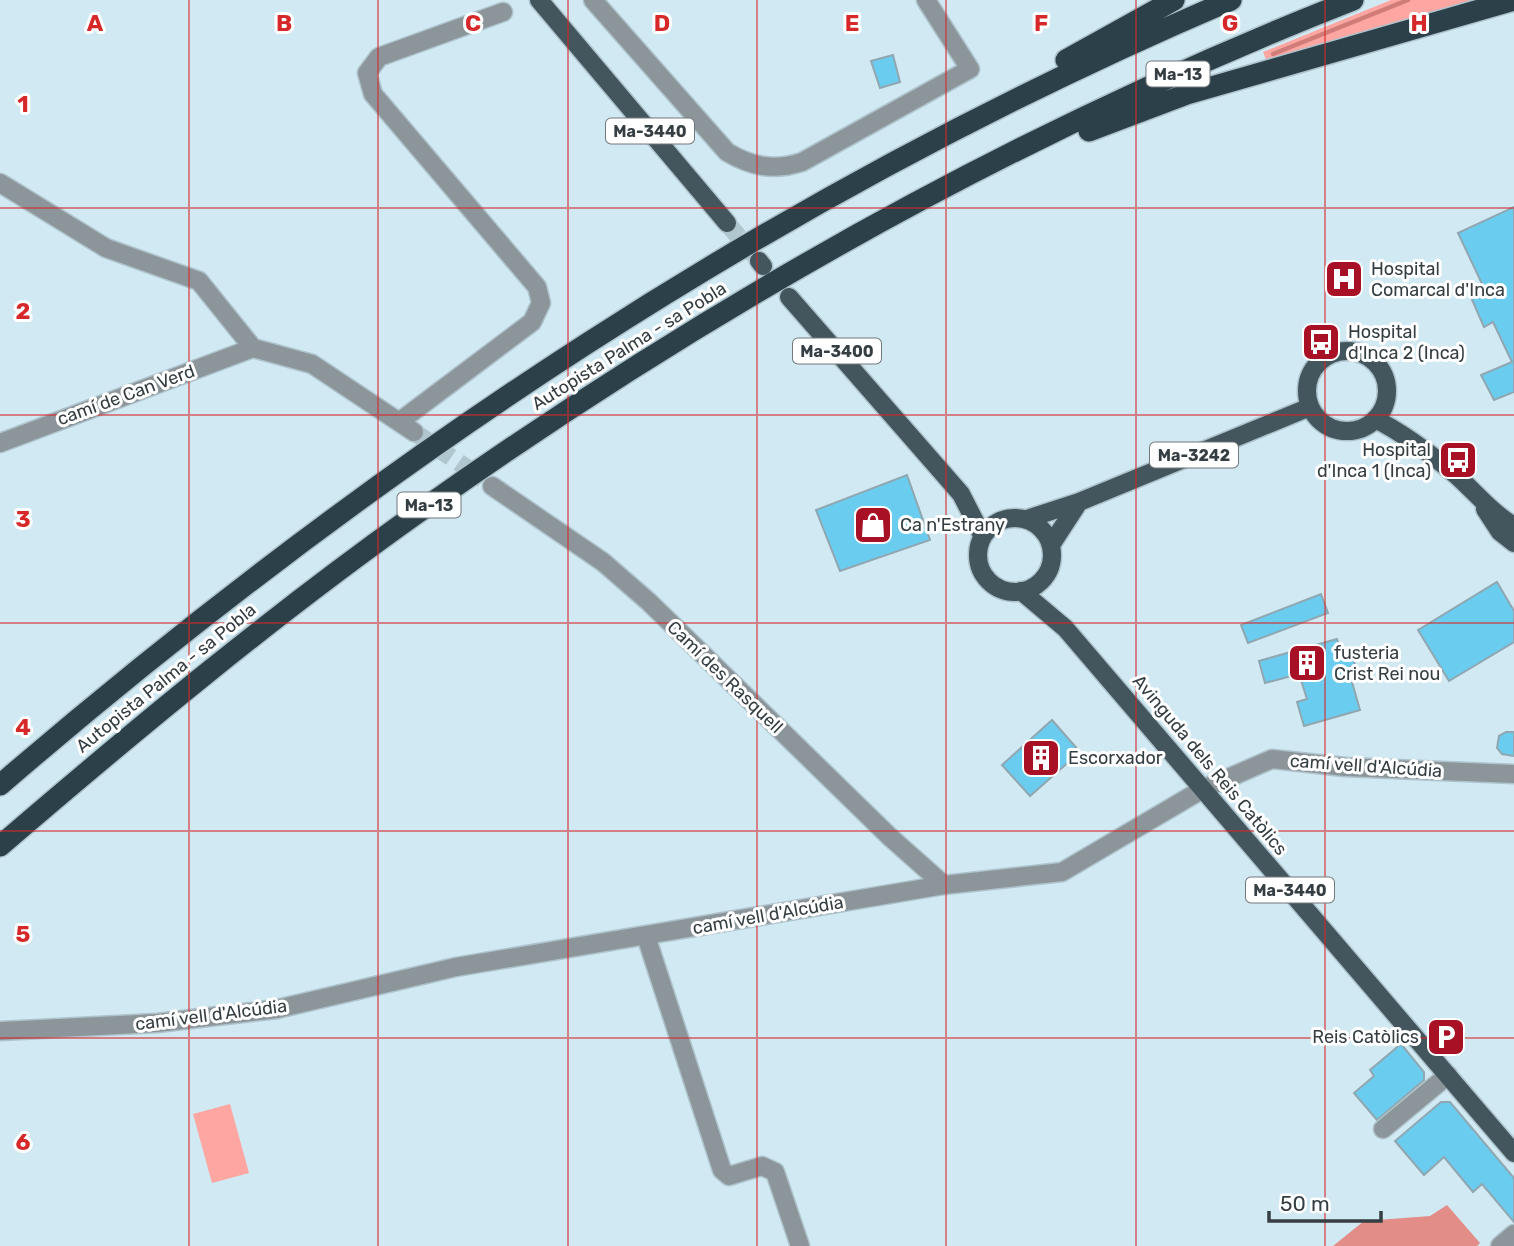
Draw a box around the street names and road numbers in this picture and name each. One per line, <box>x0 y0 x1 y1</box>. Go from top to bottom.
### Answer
road number: Ma-13 <box>1146 61 1210 86</box>
road number: Ma-3440 <box>606 119 694 144</box>
street label: Autopista Palma - sa Pobla <box>528 277 730 415</box>
road number: Ma-3400 <box>793 338 881 364</box>
street label: camí de Can Verd <box>54 360 198 430</box>
road number: Ma-3242 <box>1150 442 1238 468</box>
road number: Ma-13 <box>398 492 460 518</box>
street label: Autopista Palma - sa Pobla <box>72 599 260 757</box>
street label: Camí des Rasquell <box>663 616 787 738</box>
street label: Avinguda dels Reis Catòlics <box>1128 670 1292 860</box>
street label: camí vell d'Alcúdia <box>1289 750 1443 782</box>
road number: Ma-3440 <box>1246 877 1334 902</box>
street label: camí vell d'Alcúdia <box>691 891 845 939</box>
street label: camí vell d'Alcúdia <box>134 995 288 1035</box>

